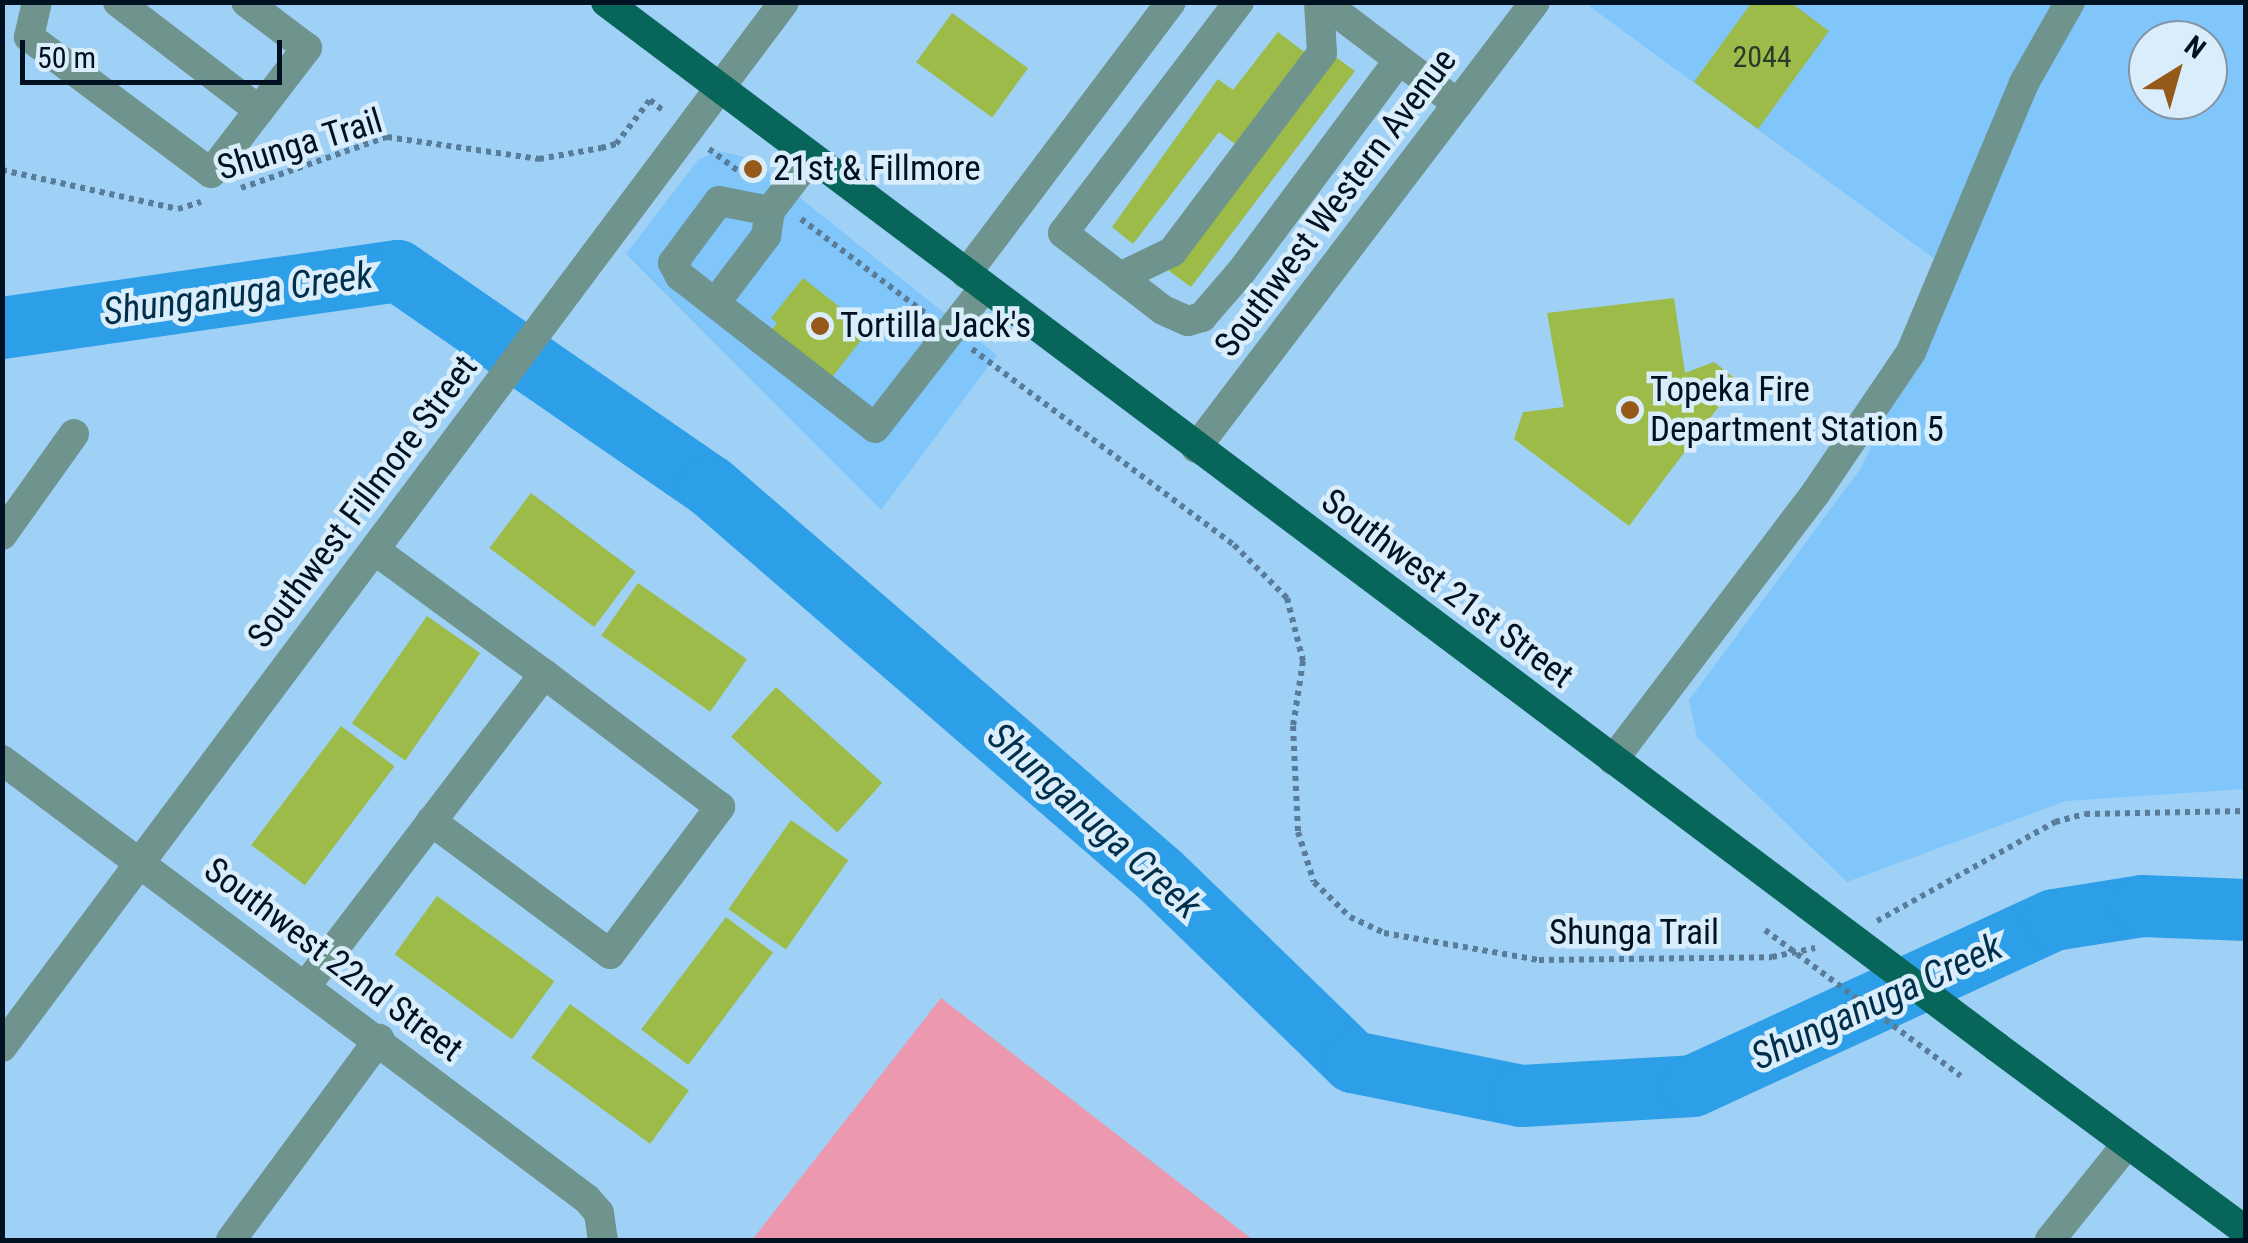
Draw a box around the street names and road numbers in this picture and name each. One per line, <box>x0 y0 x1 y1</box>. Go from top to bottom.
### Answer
street label: Southwest Western Avenue <box>1206 41 1466 365</box>
street label: Shunga Trail <box>212 100 388 190</box>
street label: Southwest Fillmore Street <box>239 348 487 656</box>
street label: Southwest 21st Street <box>1313 481 1581 697</box>
street label: Southwest 22nd Street <box>196 849 470 1071</box>
street label: Shunga Trail <box>1549 912 1719 954</box>

